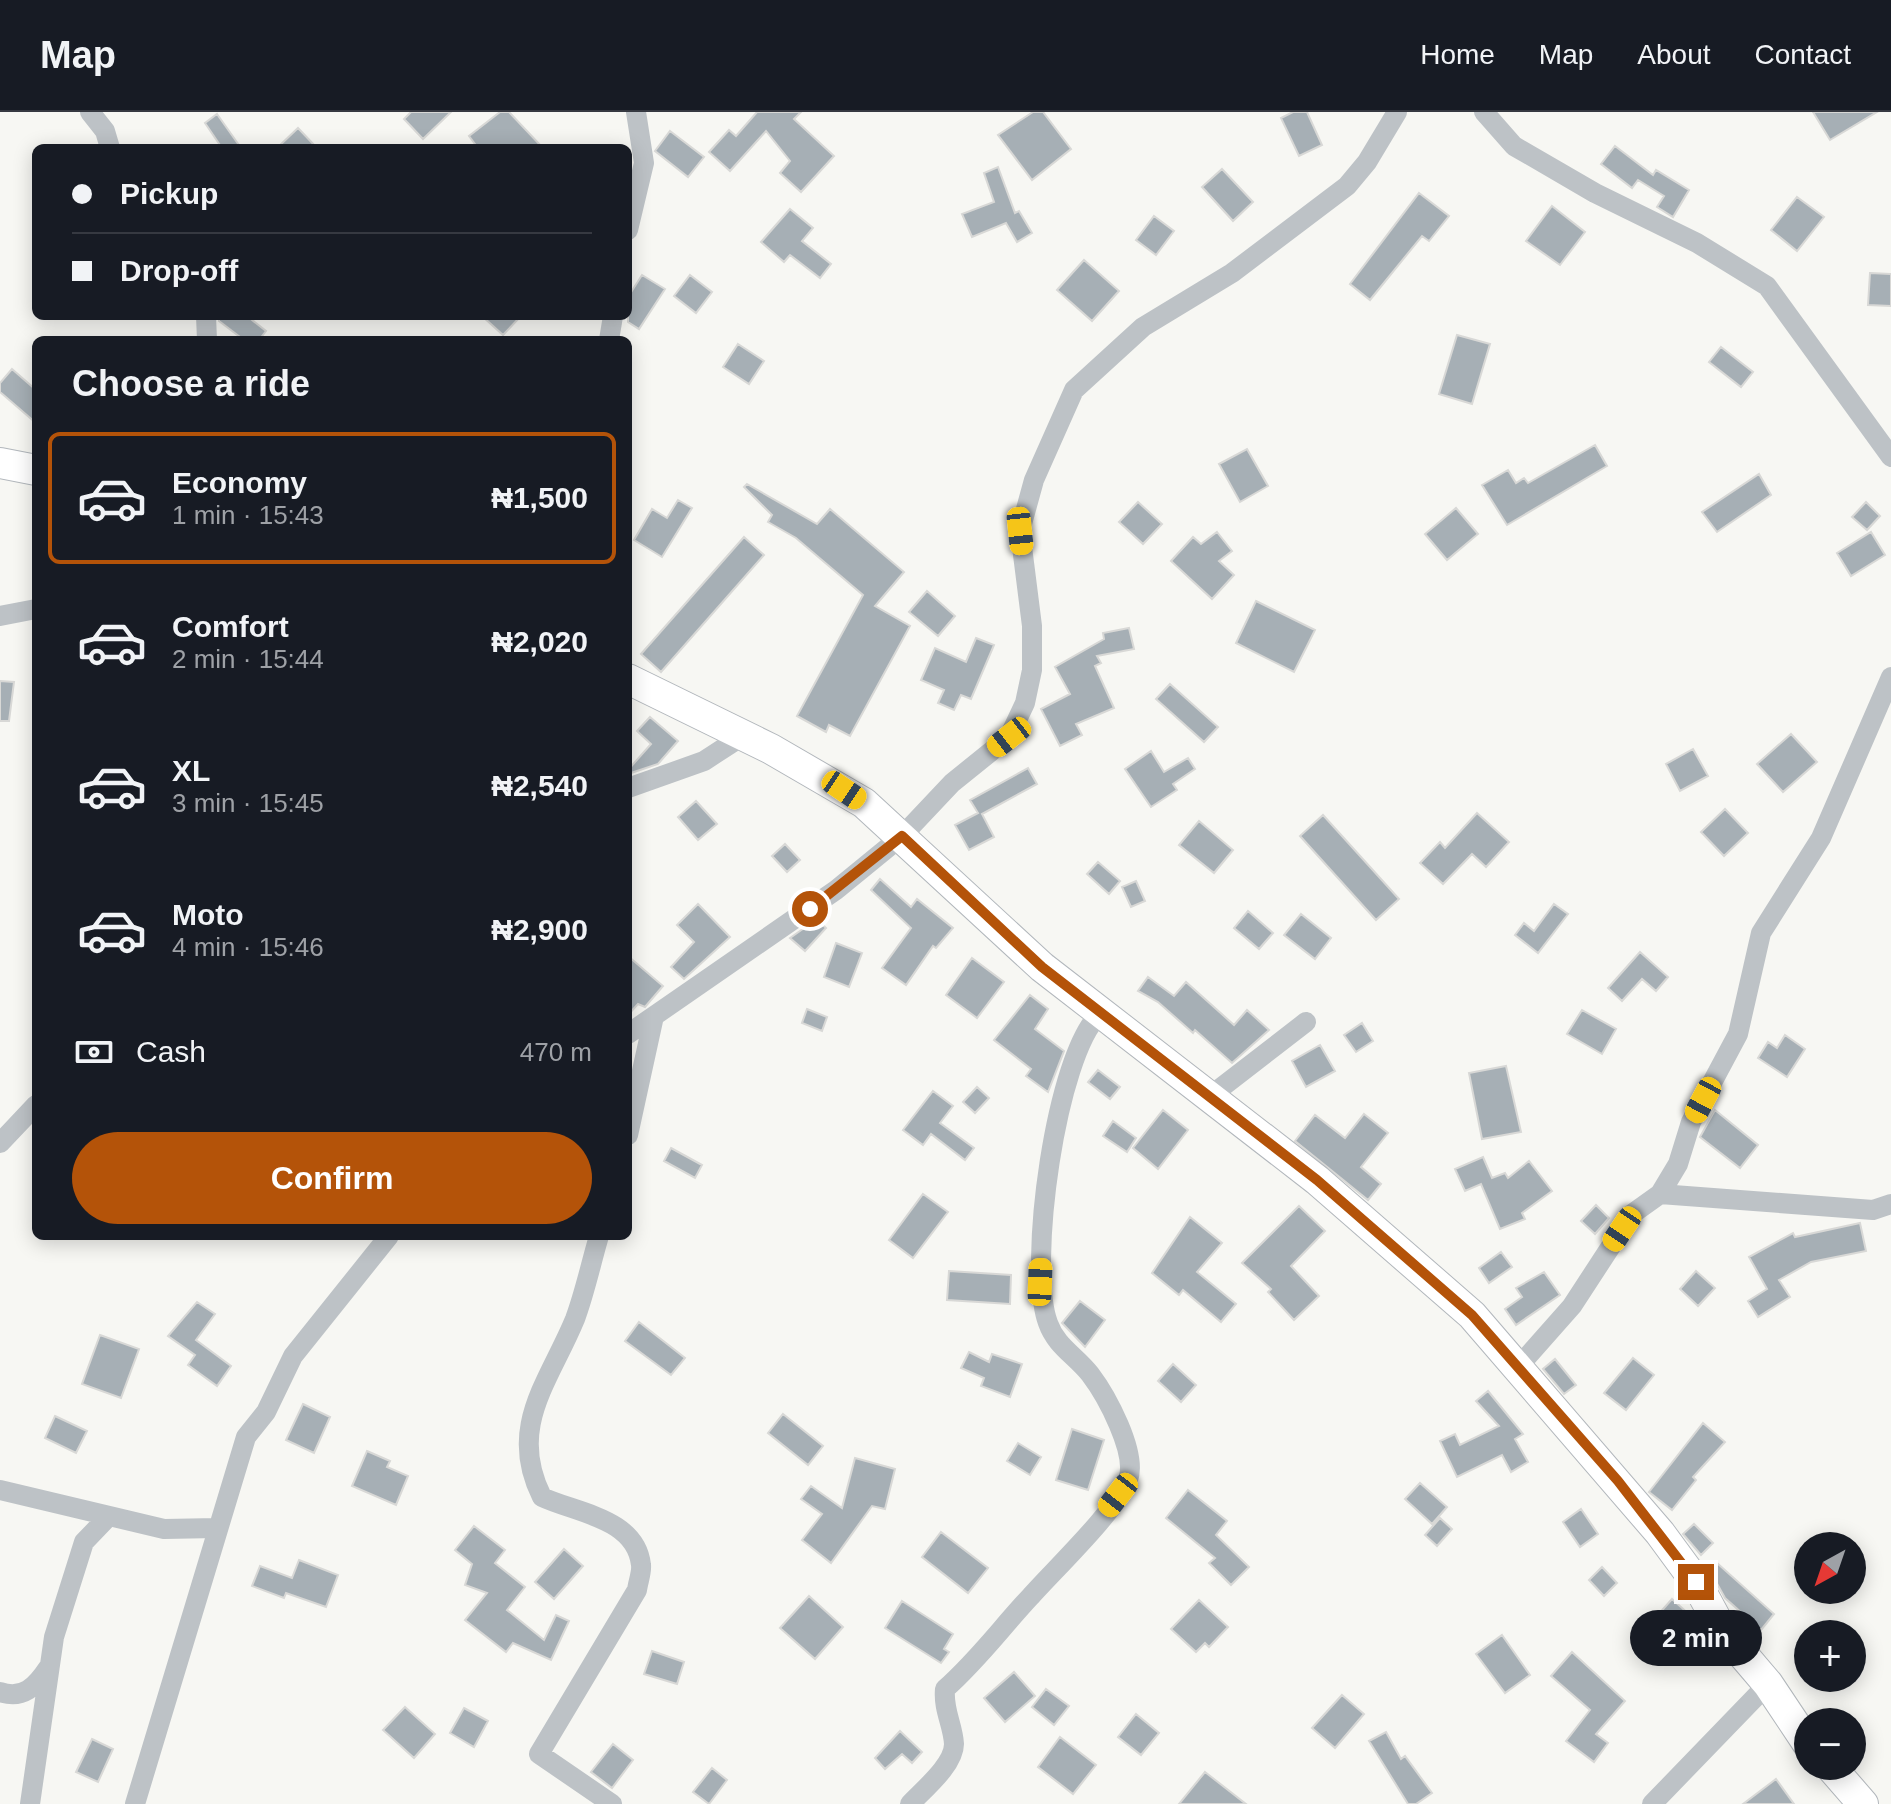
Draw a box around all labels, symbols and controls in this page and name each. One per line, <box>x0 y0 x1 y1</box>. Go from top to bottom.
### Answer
text: Map <box>40 34 116 76</box>
text: Home <box>1420 39 1495 70</box>
text: Map <box>1539 39 1593 70</box>
text: About <box>1637 39 1711 70</box>
text: Contact <box>1755 39 1851 70</box>
text: Pickup <box>120 177 218 210</box>
text: Drop-off <box>120 254 238 287</box>
text: Choose a ride <box>72 363 310 404</box>
icon: car <box>76 462 148 534</box>
text: Economy <box>172 466 307 499</box>
text: ₦1,500 <box>491 481 588 514</box>
text: 1 min · 15:43 <box>172 500 324 530</box>
car <box>1006 506 1034 556</box>
icon: car <box>76 606 148 678</box>
text: Comfort <box>172 610 289 643</box>
text: ₦2,020 <box>491 625 588 658</box>
text: 2 min · 15:44 <box>172 644 324 674</box>
car <box>983 713 1035 761</box>
icon: car <box>76 750 148 822</box>
text: XL <box>172 754 210 787</box>
car <box>817 767 871 813</box>
text: ₦2,540 <box>491 769 588 802</box>
text: 3 min · 15:45 <box>172 788 324 818</box>
route start <box>792 891 828 927</box>
icon: car <box>76 894 148 966</box>
text: Moto <box>172 898 244 931</box>
text: ₦2,900 <box>491 913 588 946</box>
text: 4 min · 15:46 <box>172 932 324 962</box>
icon: cash <box>72 1030 116 1074</box>
text: Cash <box>136 1035 206 1068</box>
text: 470 m <box>520 1037 592 1067</box>
car <box>1681 1073 1725 1127</box>
button: Confirm <box>72 1132 592 1224</box>
car <box>1599 1202 1645 1256</box>
car <box>1027 1258 1053 1306</box>
car <box>1094 1469 1142 1521</box>
north arrow <box>1794 1532 1866 1604</box>
map controls <box>1794 1532 1866 1780</box>
route end <box>1678 1564 1714 1600</box>
callout: 2 min <box>1630 1610 1762 1666</box>
button: + <box>1794 1620 1866 1692</box>
text: 2 min <box>1662 1623 1730 1653</box>
button: − <box>1794 1708 1866 1780</box>

